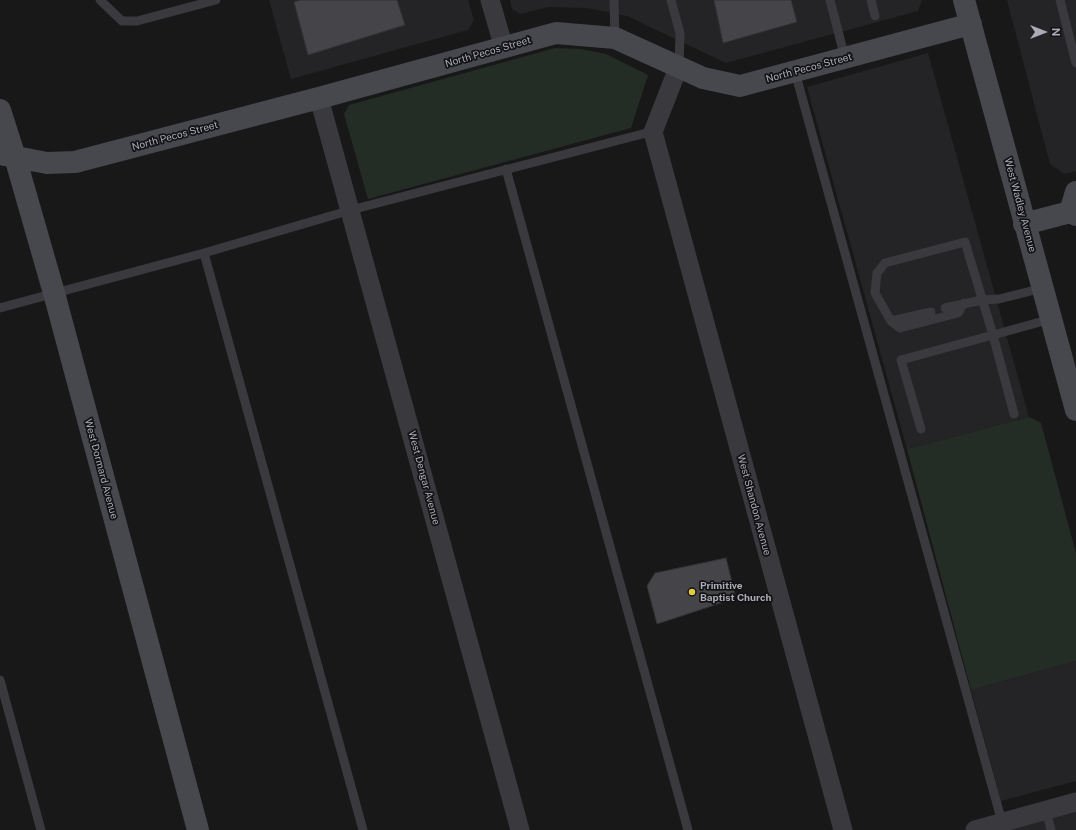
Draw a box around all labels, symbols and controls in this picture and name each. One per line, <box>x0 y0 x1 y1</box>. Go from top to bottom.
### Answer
north arrow <box>1024 12 1064 52</box>
text: N <box>1050 28 1062 36</box>
street label: North Pecos Street <box>444 34 532 70</box>
street label: North Pecos Street <box>765 51 853 85</box>
street label: North Pecos Street <box>131 119 219 153</box>
street label: West Wadley Avenue <box>1002 157 1038 253</box>
street label: West Dormard Avenue <box>82 418 120 520</box>
street label: West Dengar Avenue <box>406 430 442 526</box>
street label: West Shandon Avenue <box>735 453 773 557</box>
place label: Primitive Baptist Church <box>700 580 771 604</box>
marker: Primitive Baptist Church <box>687 587 697 597</box>

